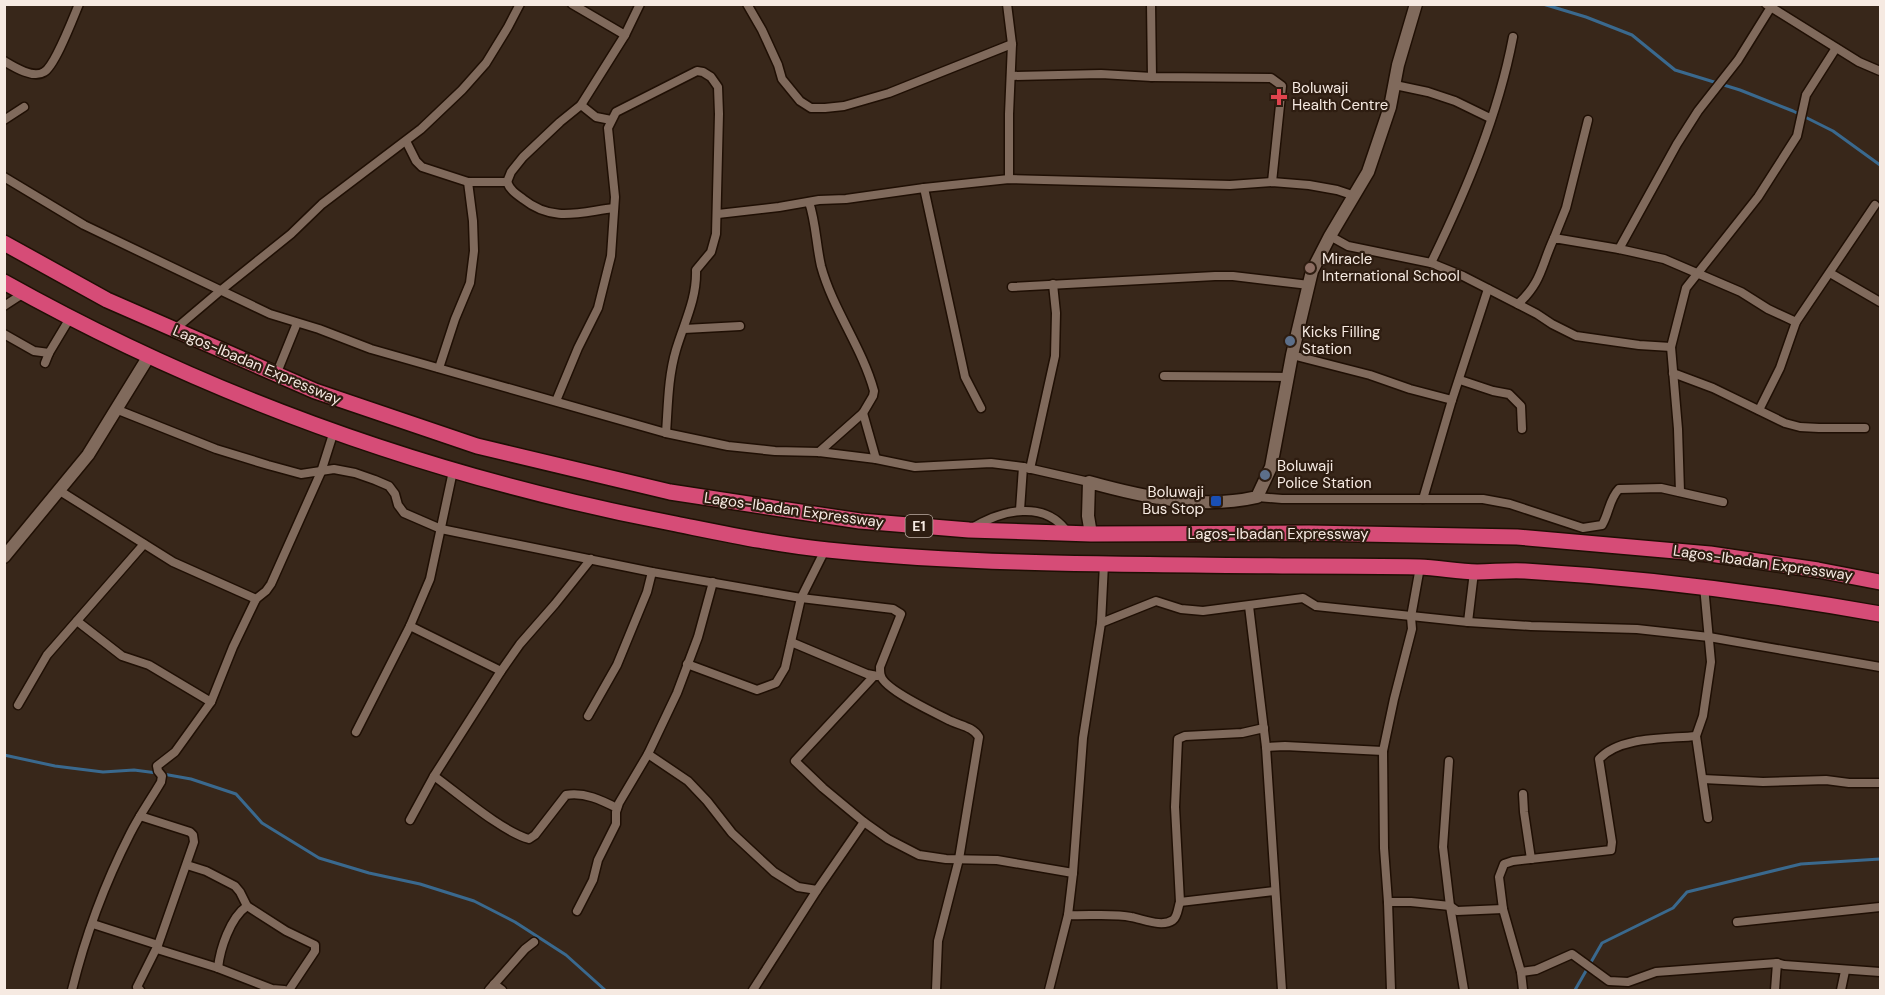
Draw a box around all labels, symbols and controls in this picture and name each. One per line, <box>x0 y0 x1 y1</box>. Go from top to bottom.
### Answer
place label: Boluwaji Health Centre <box>1292 78 1388 115</box>
marker: Boluwaji Health Centre <box>1270 88 1288 106</box>
place label: Miracle International School <box>1322 249 1460 286</box>
marker: Miracle International School <box>1303 261 1317 275</box>
street label: Lagos-Ibadan Expressway <box>170 320 345 410</box>
place label: Kicks Filling Station <box>1302 322 1380 359</box>
marker: Kicks Filling Station <box>1283 334 1297 348</box>
place label: Boluwaji Police Station <box>1277 456 1372 493</box>
marker: Boluwaji Police Station <box>1258 468 1272 482</box>
place label: Boluwaji Bus Stop <box>1142 482 1204 519</box>
street label: Lagos-Ibadan Expressway <box>703 487 886 533</box>
marker: Boluwaji Bus Stop <box>1209 494 1223 508</box>
road number: E1 <box>906 515 932 537</box>
street label: Lagos-Ibadan Expressway <box>1187 524 1369 544</box>
street label: Lagos-Ibadan Expressway <box>1672 540 1855 586</box>

